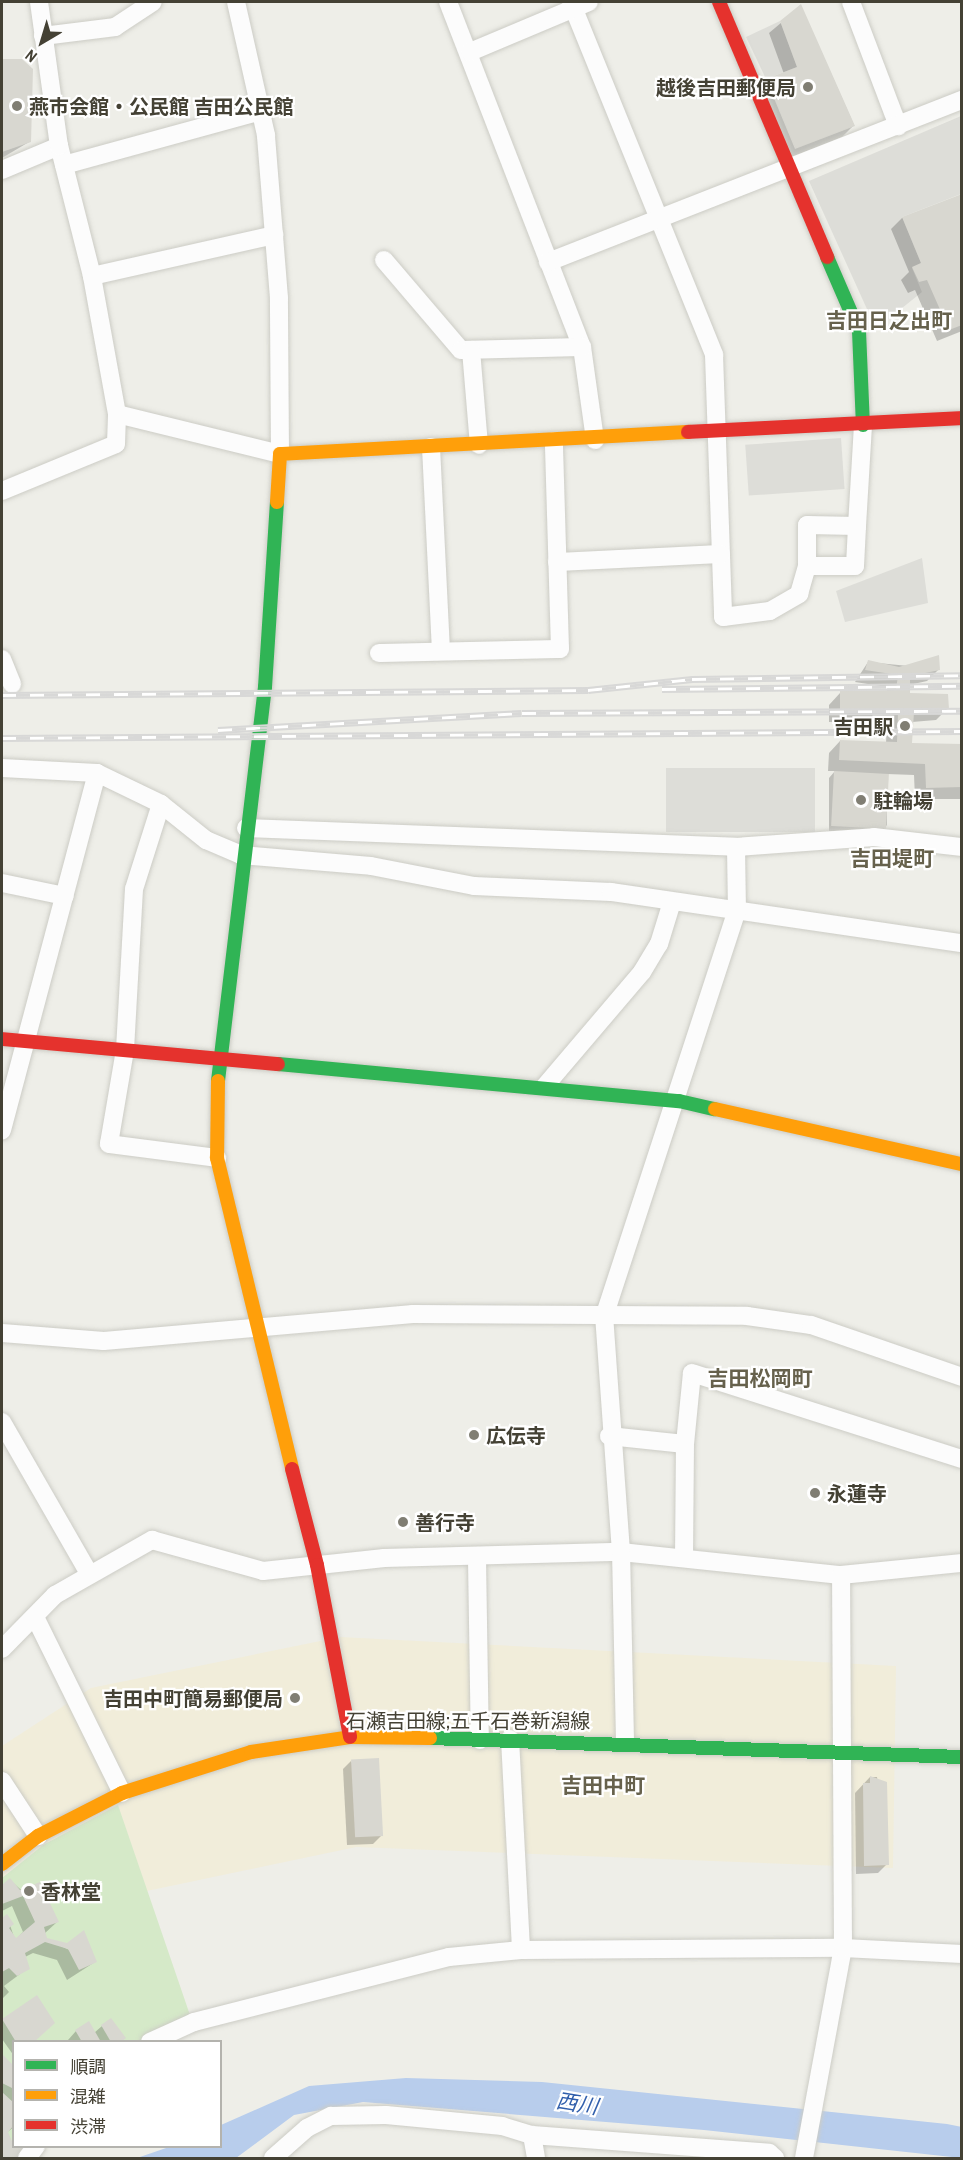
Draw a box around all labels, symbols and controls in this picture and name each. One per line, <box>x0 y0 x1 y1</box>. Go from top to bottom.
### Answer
north arrow <box>12 12 72 72</box>
text: N <box>20 45 41 68</box>
place label: 越後吉田郵便局 <box>656 75 796 99</box>
marker: 越後吉田郵便局 <box>801 80 815 94</box>
place label: 燕市会館・公民館 吉田公民館 <box>29 94 294 118</box>
marker: 燕市会館・公民館 吉田公民館 <box>10 99 24 113</box>
district label: 吉田日之出町 <box>826 308 952 334</box>
place label: 吉田駅 <box>833 714 893 738</box>
marker: 吉田駅 <box>898 719 912 733</box>
place label: 駐輪場 <box>873 788 933 812</box>
marker: 駐輪場 <box>854 793 868 807</box>
district label: 吉田堤町 <box>850 846 934 872</box>
district label: 吉田松岡町 <box>708 1366 812 1392</box>
place label: 広伝寺 <box>486 1423 546 1447</box>
marker: 広伝寺 <box>467 1428 481 1442</box>
place label: 永蓮寺 <box>827 1481 887 1505</box>
marker: 永蓮寺 <box>808 1486 822 1500</box>
place label: 善行寺 <box>415 1510 475 1534</box>
marker: 善行寺 <box>396 1515 410 1529</box>
place label: 吉田中町簡易郵便局 <box>103 1686 283 1710</box>
marker: 吉田中町簡易郵便局 <box>288 1691 302 1705</box>
street label: 石瀬吉田線;五千石巻新潟線 <box>346 1708 590 1732</box>
district label: 吉田中町 <box>561 1773 645 1799</box>
place label: 香林堂 <box>41 1879 101 1903</box>
marker: 香林堂 <box>22 1884 36 1898</box>
legend <box>12 2040 222 2148</box>
text: 順調 <box>70 2054 106 2079</box>
text: 混雑 <box>70 2084 106 2109</box>
water label: 西川 <box>554 2088 600 2120</box>
text: 渋滞 <box>70 2114 106 2139</box>

